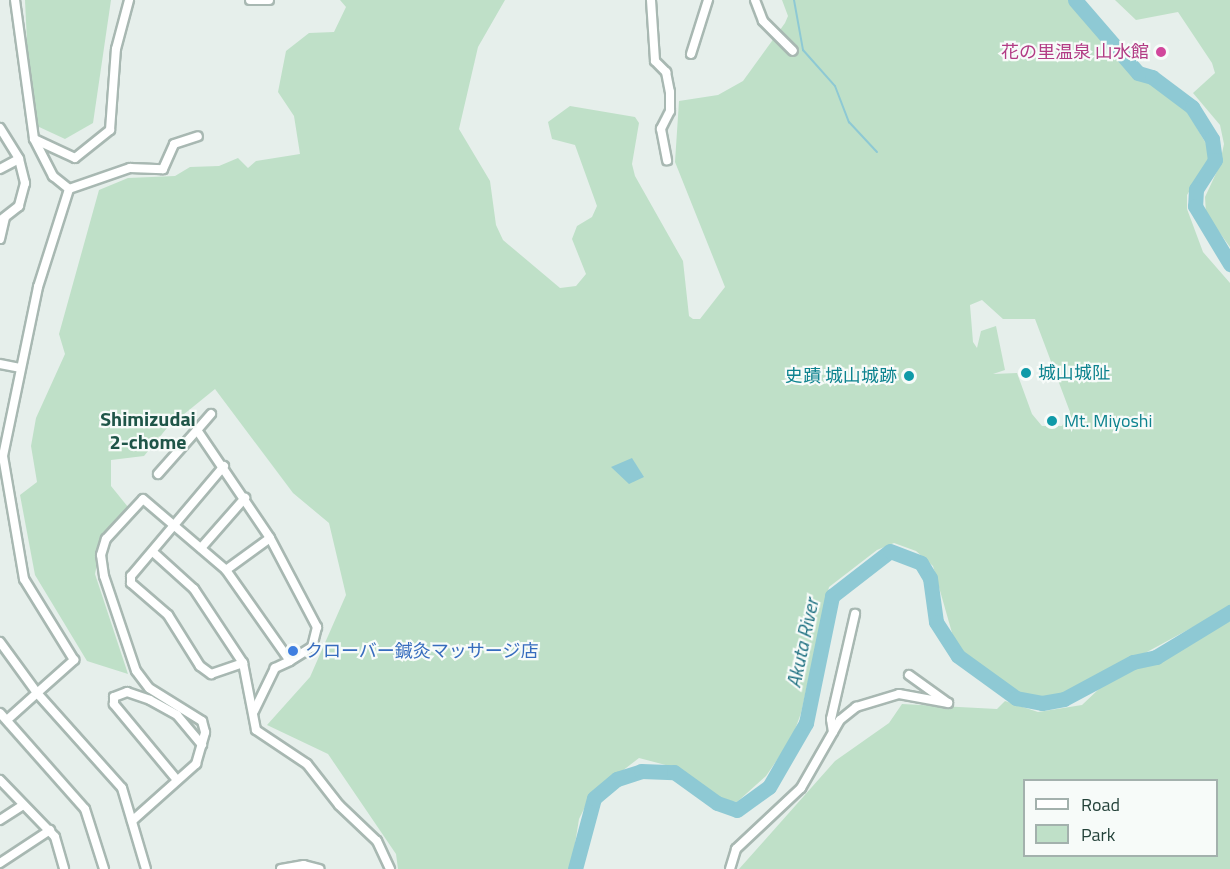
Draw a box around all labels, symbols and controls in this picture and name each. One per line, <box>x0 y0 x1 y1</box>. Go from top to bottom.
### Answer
place label: 花の里温泉 山水館 <box>1001 41 1149 63</box>
marker: 花の里温泉 山水館 <box>1154 45 1168 59</box>
place label: 城山城阯 <box>1038 362 1110 384</box>
place label: 史蹟 城山城跡 <box>785 365 897 387</box>
marker: 城山城阯 <box>1019 366 1033 380</box>
marker: 史蹟 城山城跡 <box>902 369 916 383</box>
district label: Shimizudai 2-chome <box>100 407 196 454</box>
place label: Mt. Miyoshi <box>1064 410 1152 432</box>
marker: Mt. Miyoshi <box>1045 414 1059 428</box>
water label: Akuta River <box>781 596 823 690</box>
place label: クローバー鍼灸マッサージ店 <box>305 640 539 662</box>
marker: クローバー鍼灸マッサージ店 <box>286 644 300 658</box>
legend <box>1023 779 1218 857</box>
text: Road <box>1081 791 1120 818</box>
text: Park <box>1081 821 1115 848</box>

